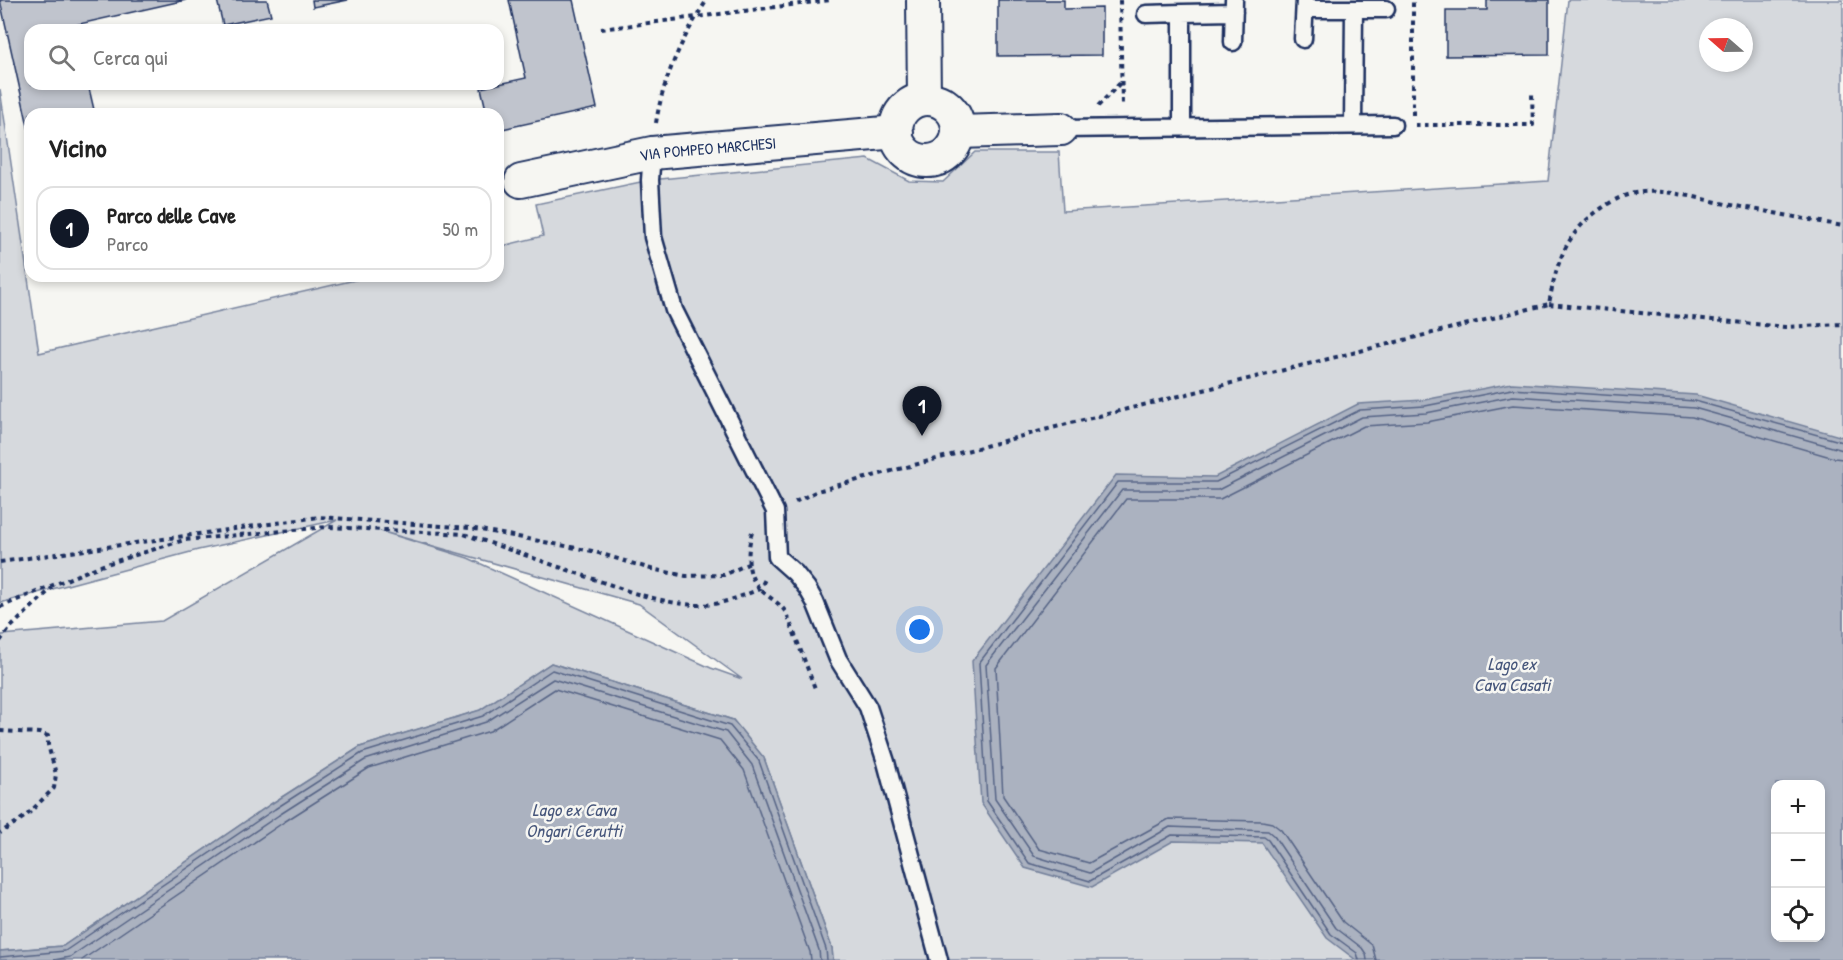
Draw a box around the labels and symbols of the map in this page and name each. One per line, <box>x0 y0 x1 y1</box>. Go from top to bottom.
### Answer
north arrow <box>1699 18 1753 72</box>
street label: VIA POMPEO MARCHESI <box>638 131 777 166</box>
pin: 1 <box>902 386 942 436</box>
your location <box>905 615 934 644</box>
water label: Lago ex Cava Casati <box>1474 651 1552 697</box>
water label: Lago ex Cava Ongari Cerutti <box>526 797 624 843</box>

